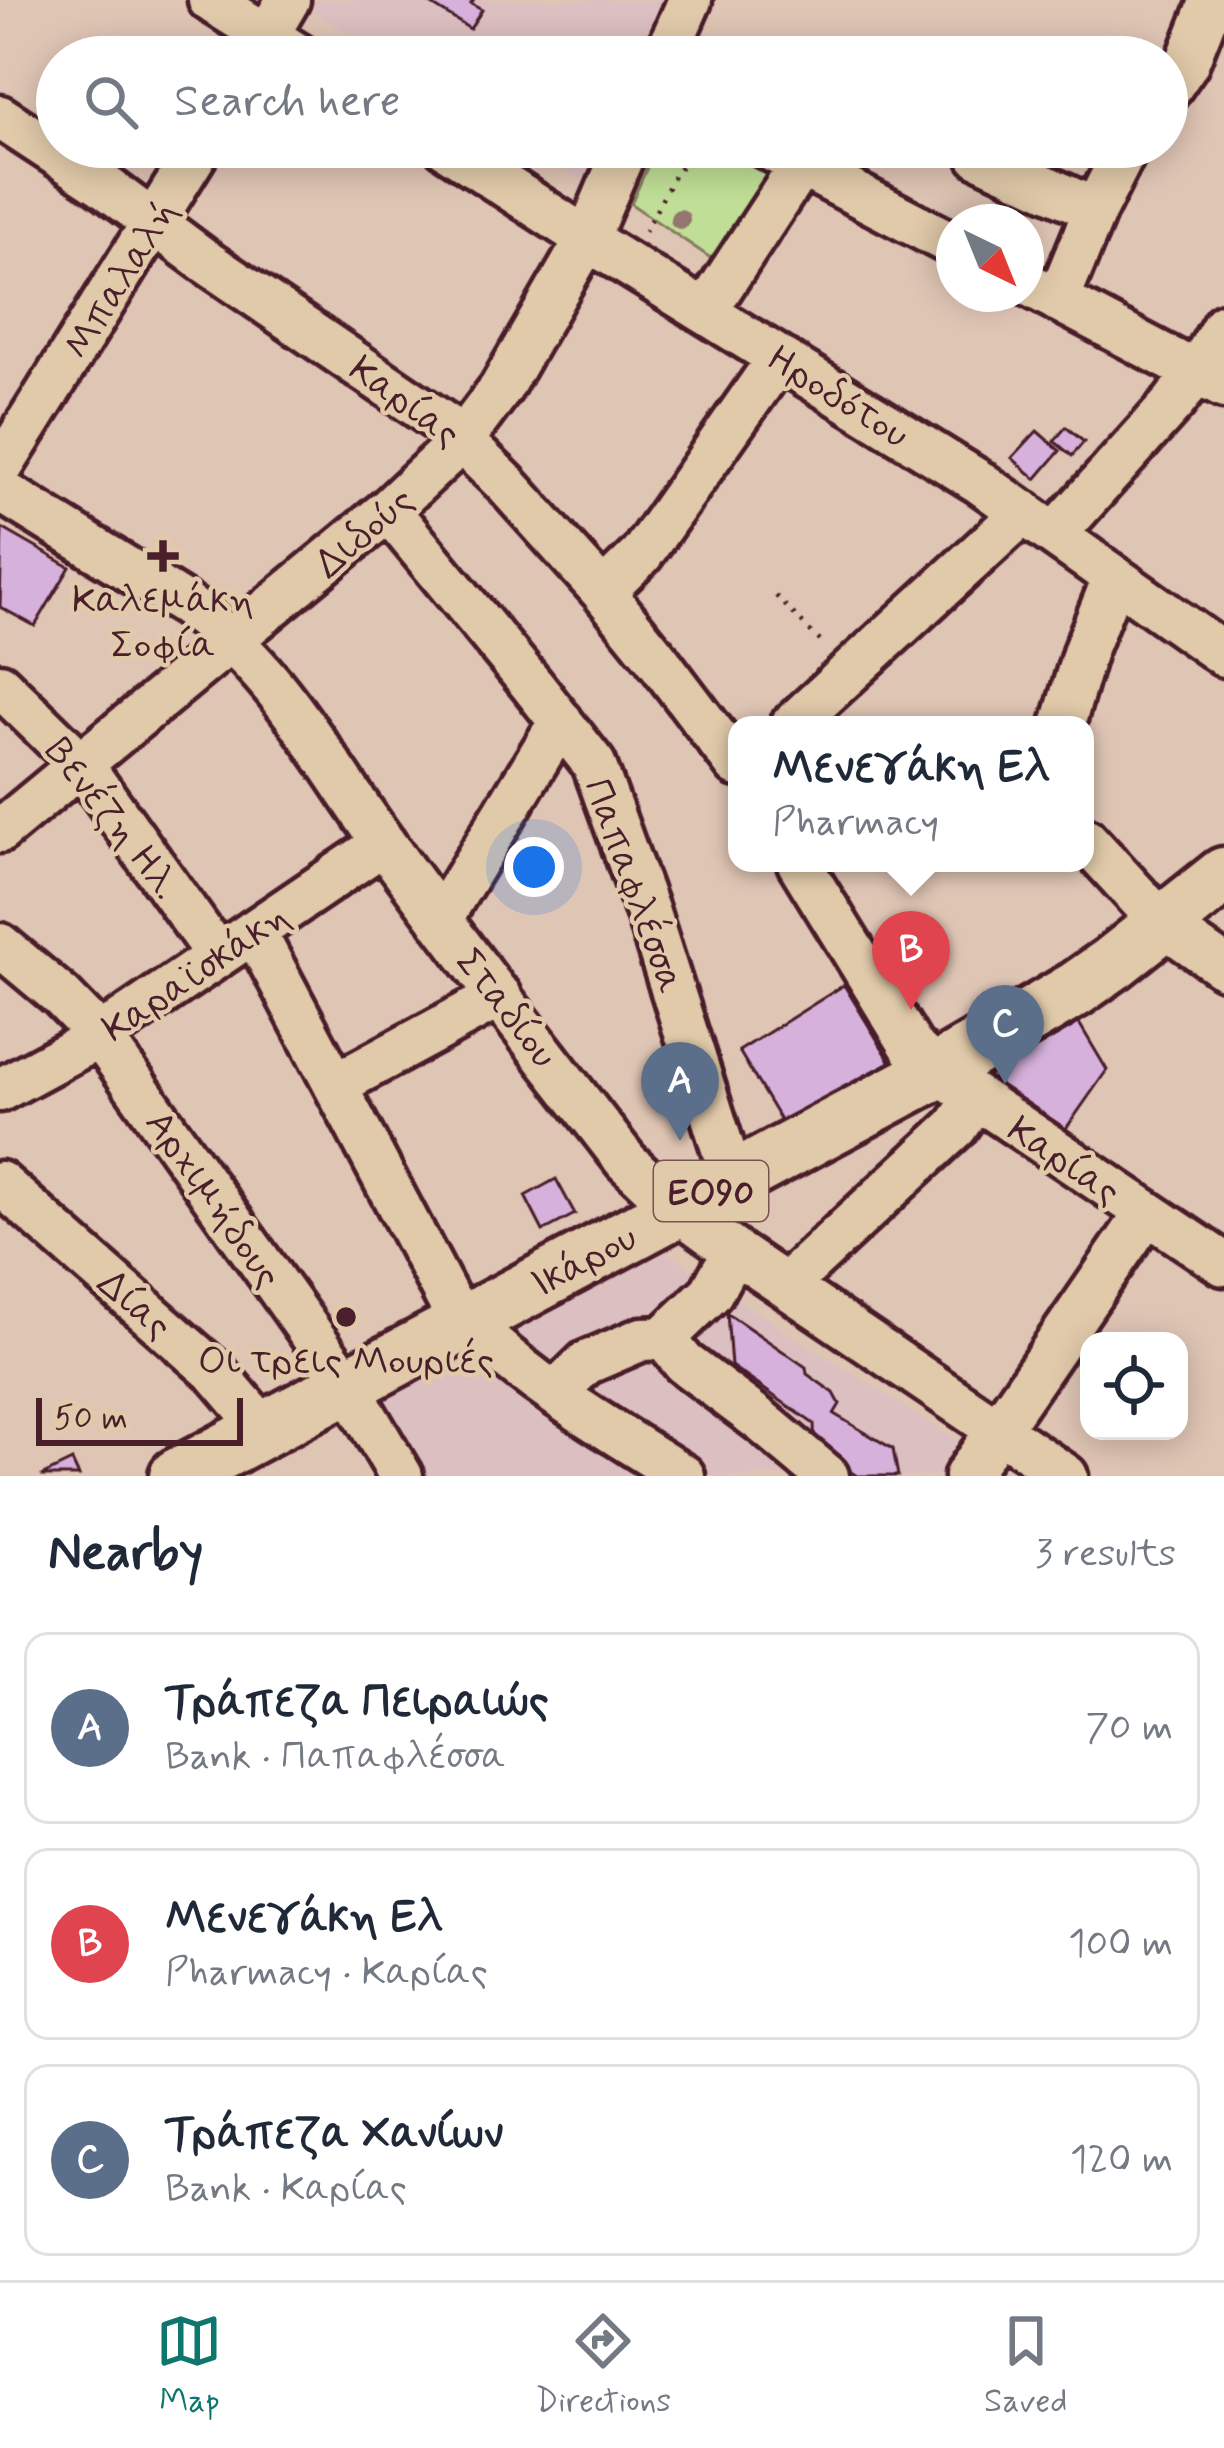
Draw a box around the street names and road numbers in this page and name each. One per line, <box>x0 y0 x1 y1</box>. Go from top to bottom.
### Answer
street label: Μπαλαλή <box>53 190 191 369</box>
street label: Ηροδότου <box>757 334 918 461</box>
street label: Καρίας <box>338 345 470 460</box>
street label: Διδούς <box>305 476 426 591</box>
street label: Βενέζη Ηλ. <box>32 728 190 910</box>
street label: Παπαφλέσσα <box>570 772 695 1001</box>
street label: Καραϊσκάκη <box>93 892 301 1056</box>
street label: Σταδίου <box>443 939 568 1079</box>
street label: Αρχιμήδους <box>132 1101 292 1299</box>
street label: Καρίας <box>997 1106 1129 1218</box>
road number: ΕΟ90 <box>654 1161 768 1221</box>
street label: Ικάρου <box>523 1213 646 1311</box>
street label: Δίας <box>86 1259 182 1352</box>

